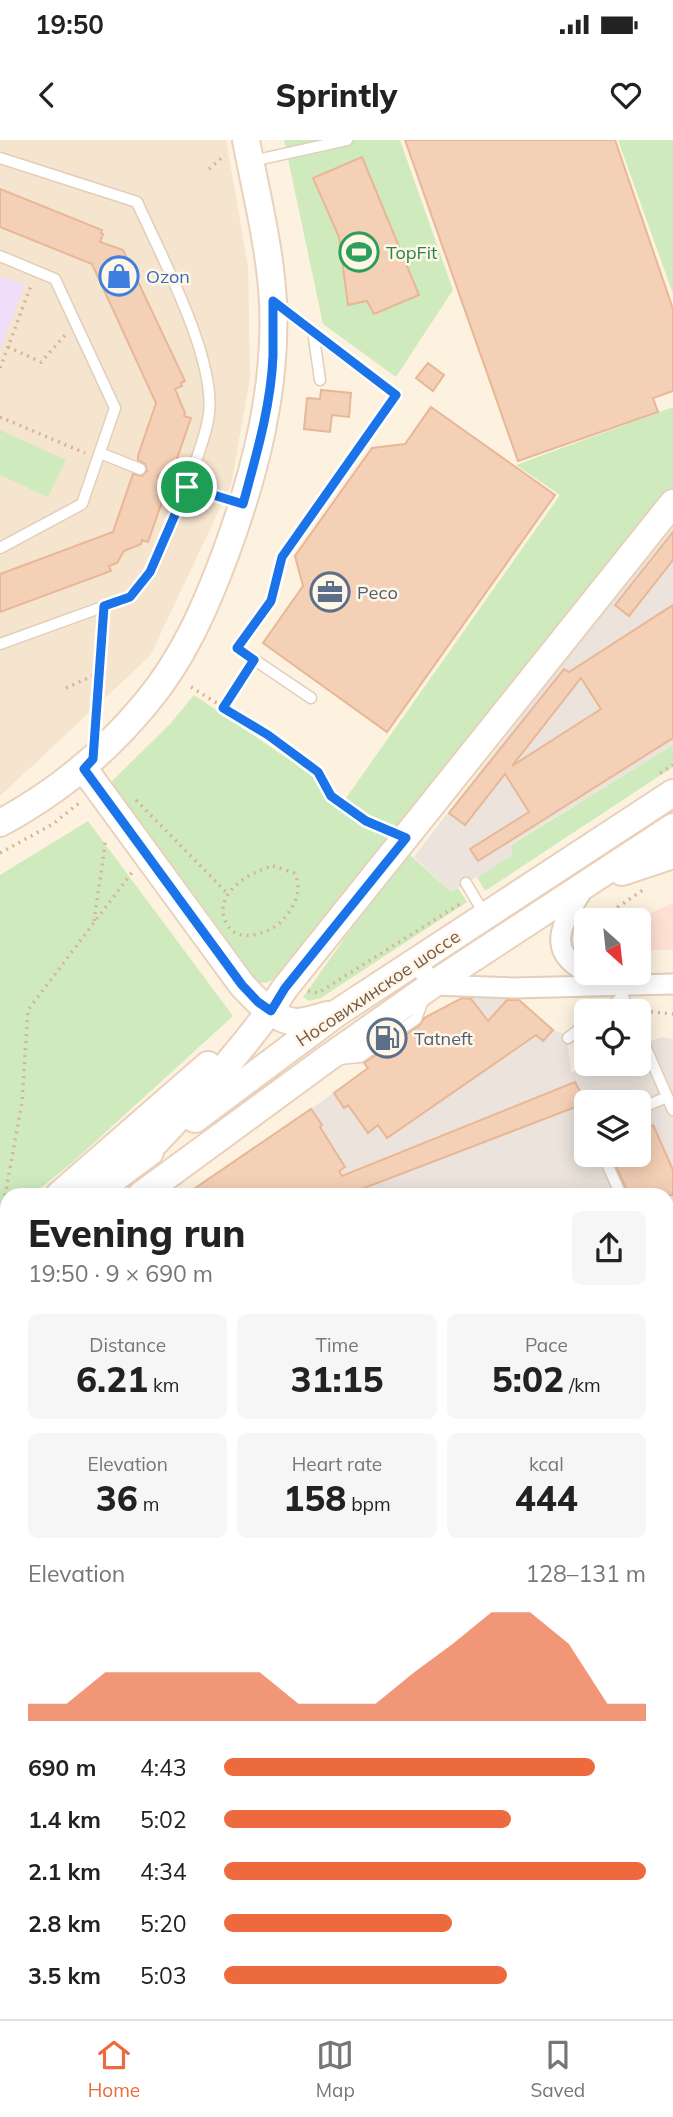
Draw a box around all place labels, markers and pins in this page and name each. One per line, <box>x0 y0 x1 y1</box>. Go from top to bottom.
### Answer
sports icon: TopFit <box>338 231 380 273</box>
place label: TopFit <box>386 241 437 264</box>
shop icon: Ozon <box>98 255 140 297</box>
place label: Ozon <box>146 265 190 288</box>
pin <box>157 457 217 517</box>
office icon: Ресо <box>309 571 351 613</box>
place label: Ресо <box>357 581 398 604</box>
fuel station icon: Tatneft <box>366 1017 408 1059</box>
place label: Tatneft <box>414 1027 473 1050</box>

